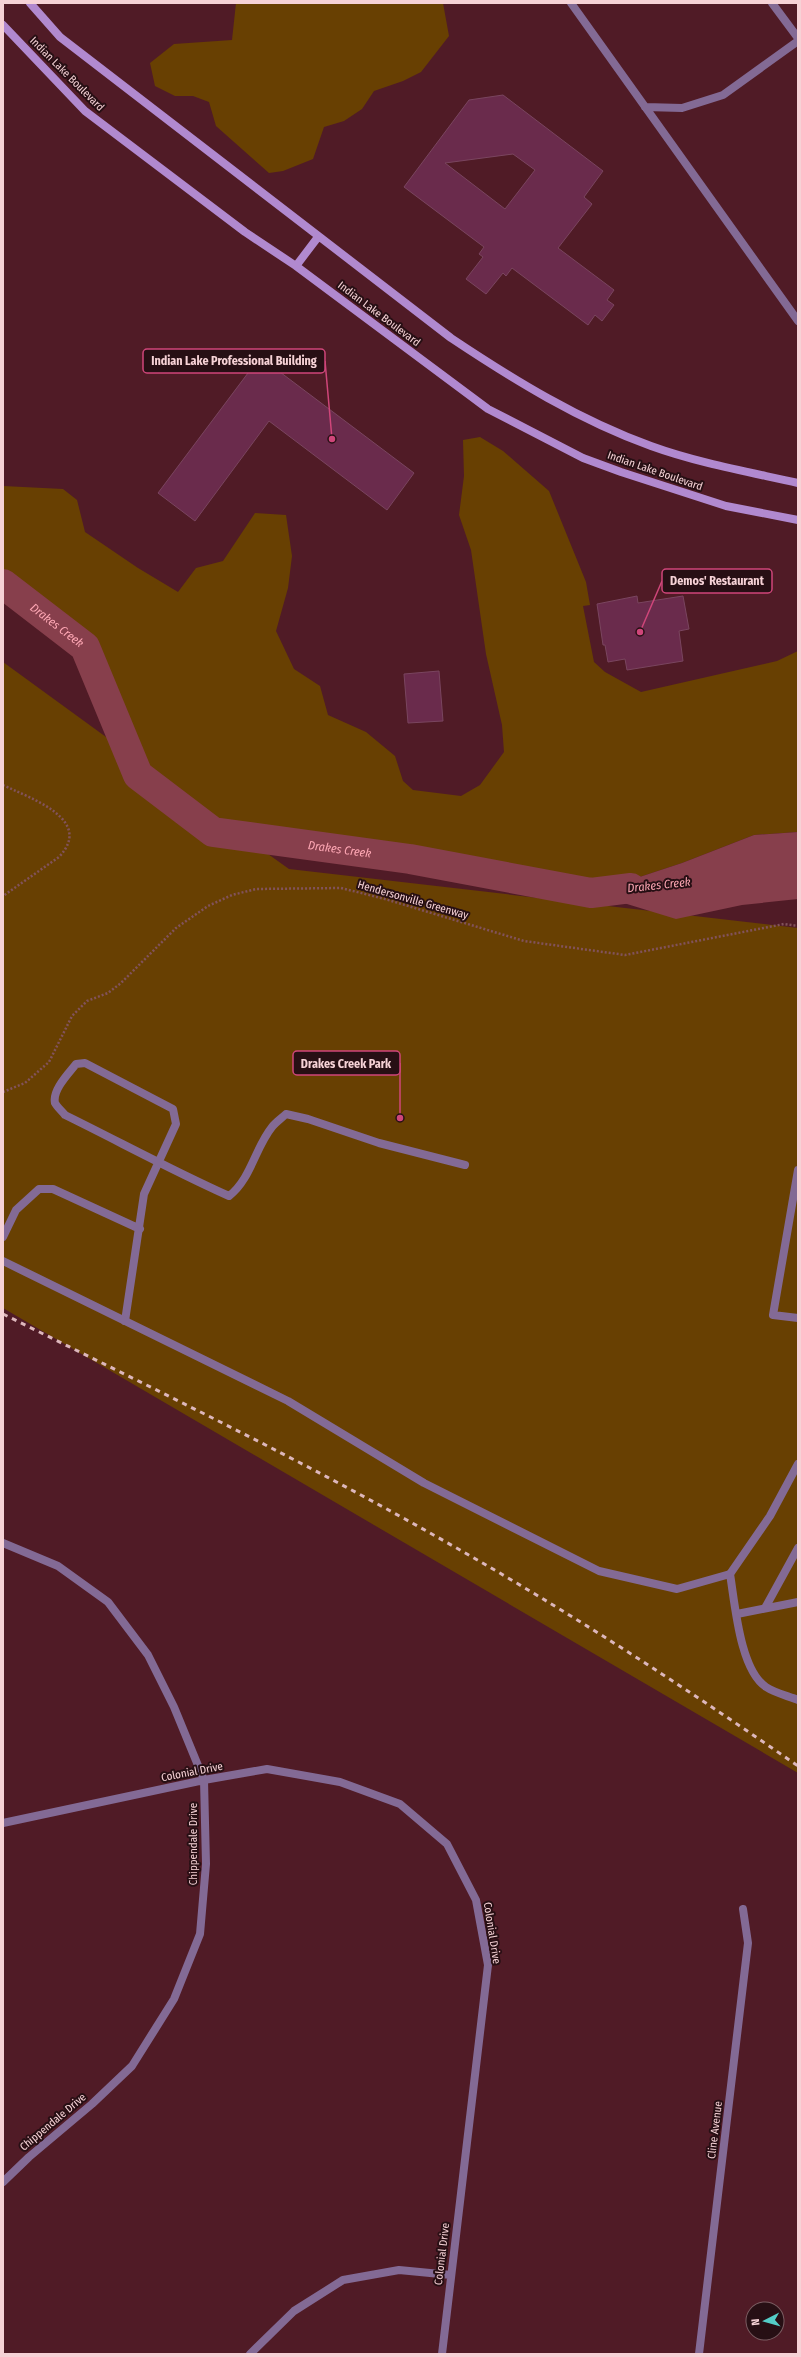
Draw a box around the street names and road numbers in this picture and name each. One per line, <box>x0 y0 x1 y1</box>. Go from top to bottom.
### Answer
street label: Indian Lake Boulevard <box>27 34 107 114</box>
street label: Indian Lake Boulevard <box>335 279 423 349</box>
street label: Indian Lake Boulevard <box>606 449 704 493</box>
street label: Hendersonville Greenway <box>356 878 470 922</box>
street label: Colonial Drive <box>160 1760 224 1784</box>
street label: Chippendale Drive <box>187 1803 200 1885</box>
street label: Colonial Drive <box>481 1901 503 1965</box>
street label: Chippendale Drive <box>17 2091 89 2153</box>
street label: Cline Avenue <box>705 2100 725 2160</box>
street label: Colonial Drive <box>432 2222 452 2286</box>

